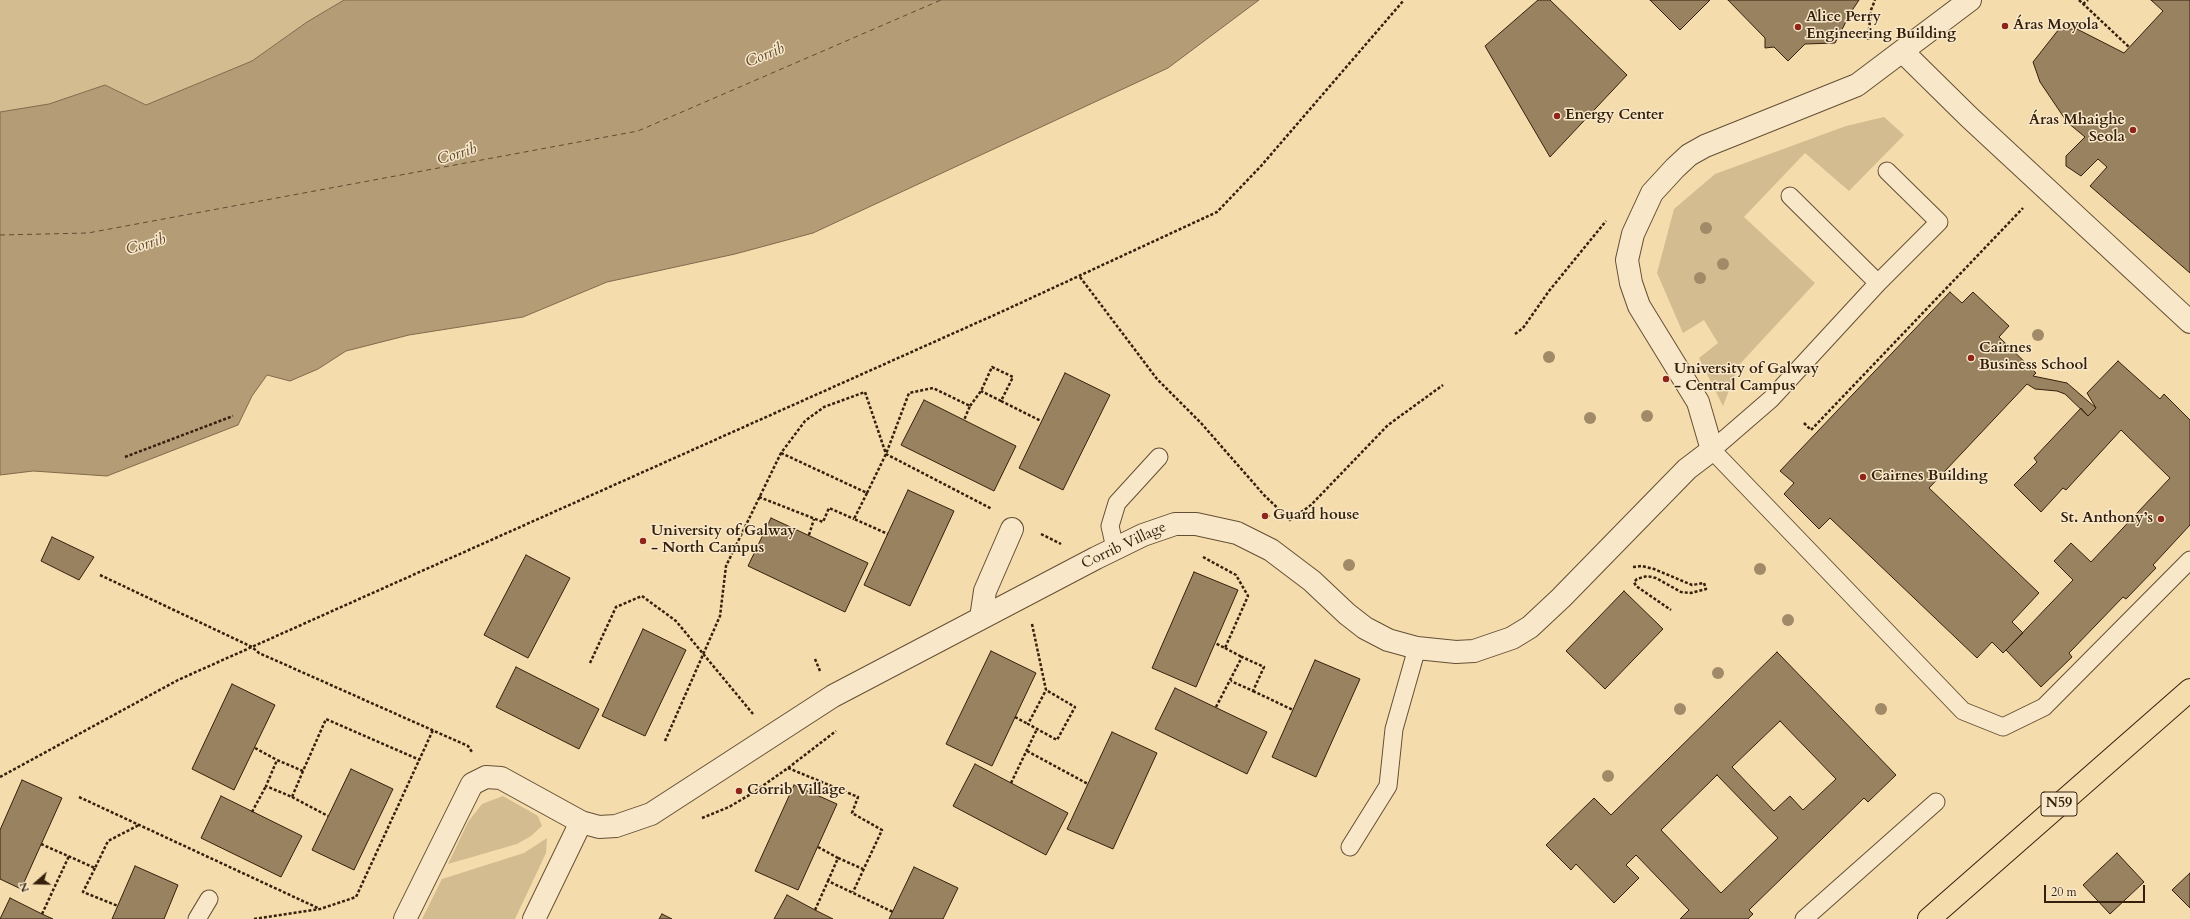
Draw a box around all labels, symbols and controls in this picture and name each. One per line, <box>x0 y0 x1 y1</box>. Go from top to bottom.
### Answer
place label: Alice Perry Engineering Building <box>1806 9 1956 44</box>
place label: Áras Moyola <box>2013 17 2099 35</box>
marker: Áras Moyola <box>2000 21 2010 31</box>
marker: Alice Perry Engineering Building <box>1793 22 1803 32</box>
water label: Corrib <box>743 40 787 72</box>
place label: Energy Center <box>1565 107 1664 125</box>
marker: Energy Center <box>1552 111 1562 121</box>
place label: Áras Mhaighe Seola <box>2029 112 2125 147</box>
marker: Áras Mhaighe Seola <box>2128 125 2138 135</box>
water label: Corrib <box>435 140 479 170</box>
water label: Corrib <box>124 230 168 260</box>
place label: Cairnes Business School <box>1979 340 2088 375</box>
marker: Cairnes Business School <box>1966 353 1976 363</box>
place label: University of Galway - Central Campus <box>1674 361 1819 396</box>
marker: University of Galway - Central Campus <box>1661 374 1671 384</box>
place label: Cairnes Building <box>1871 468 1988 486</box>
marker: Cairnes Building <box>1858 472 1868 482</box>
place label: Guard house <box>1273 507 1359 525</box>
place label: St. Anthony’s <box>2061 510 2153 528</box>
marker: Guard house <box>1260 511 1270 521</box>
marker: St. Anthony’s <box>2156 514 2166 524</box>
street label: Corrib Village <box>1079 519 1169 573</box>
place label: University of Galway - North Campus <box>651 523 796 558</box>
marker: University of Galway - North Campus <box>638 536 648 546</box>
place label: Corrib Village <box>747 782 846 800</box>
marker: Corrib Village <box>734 786 744 796</box>
road number: N59 <box>2041 792 2077 816</box>
north arrow <box>16 863 56 903</box>
scale bar <box>2046 877 2147 903</box>
text: N <box>16 880 33 894</box>
text: 20 m <box>2051 884 2077 900</box>

